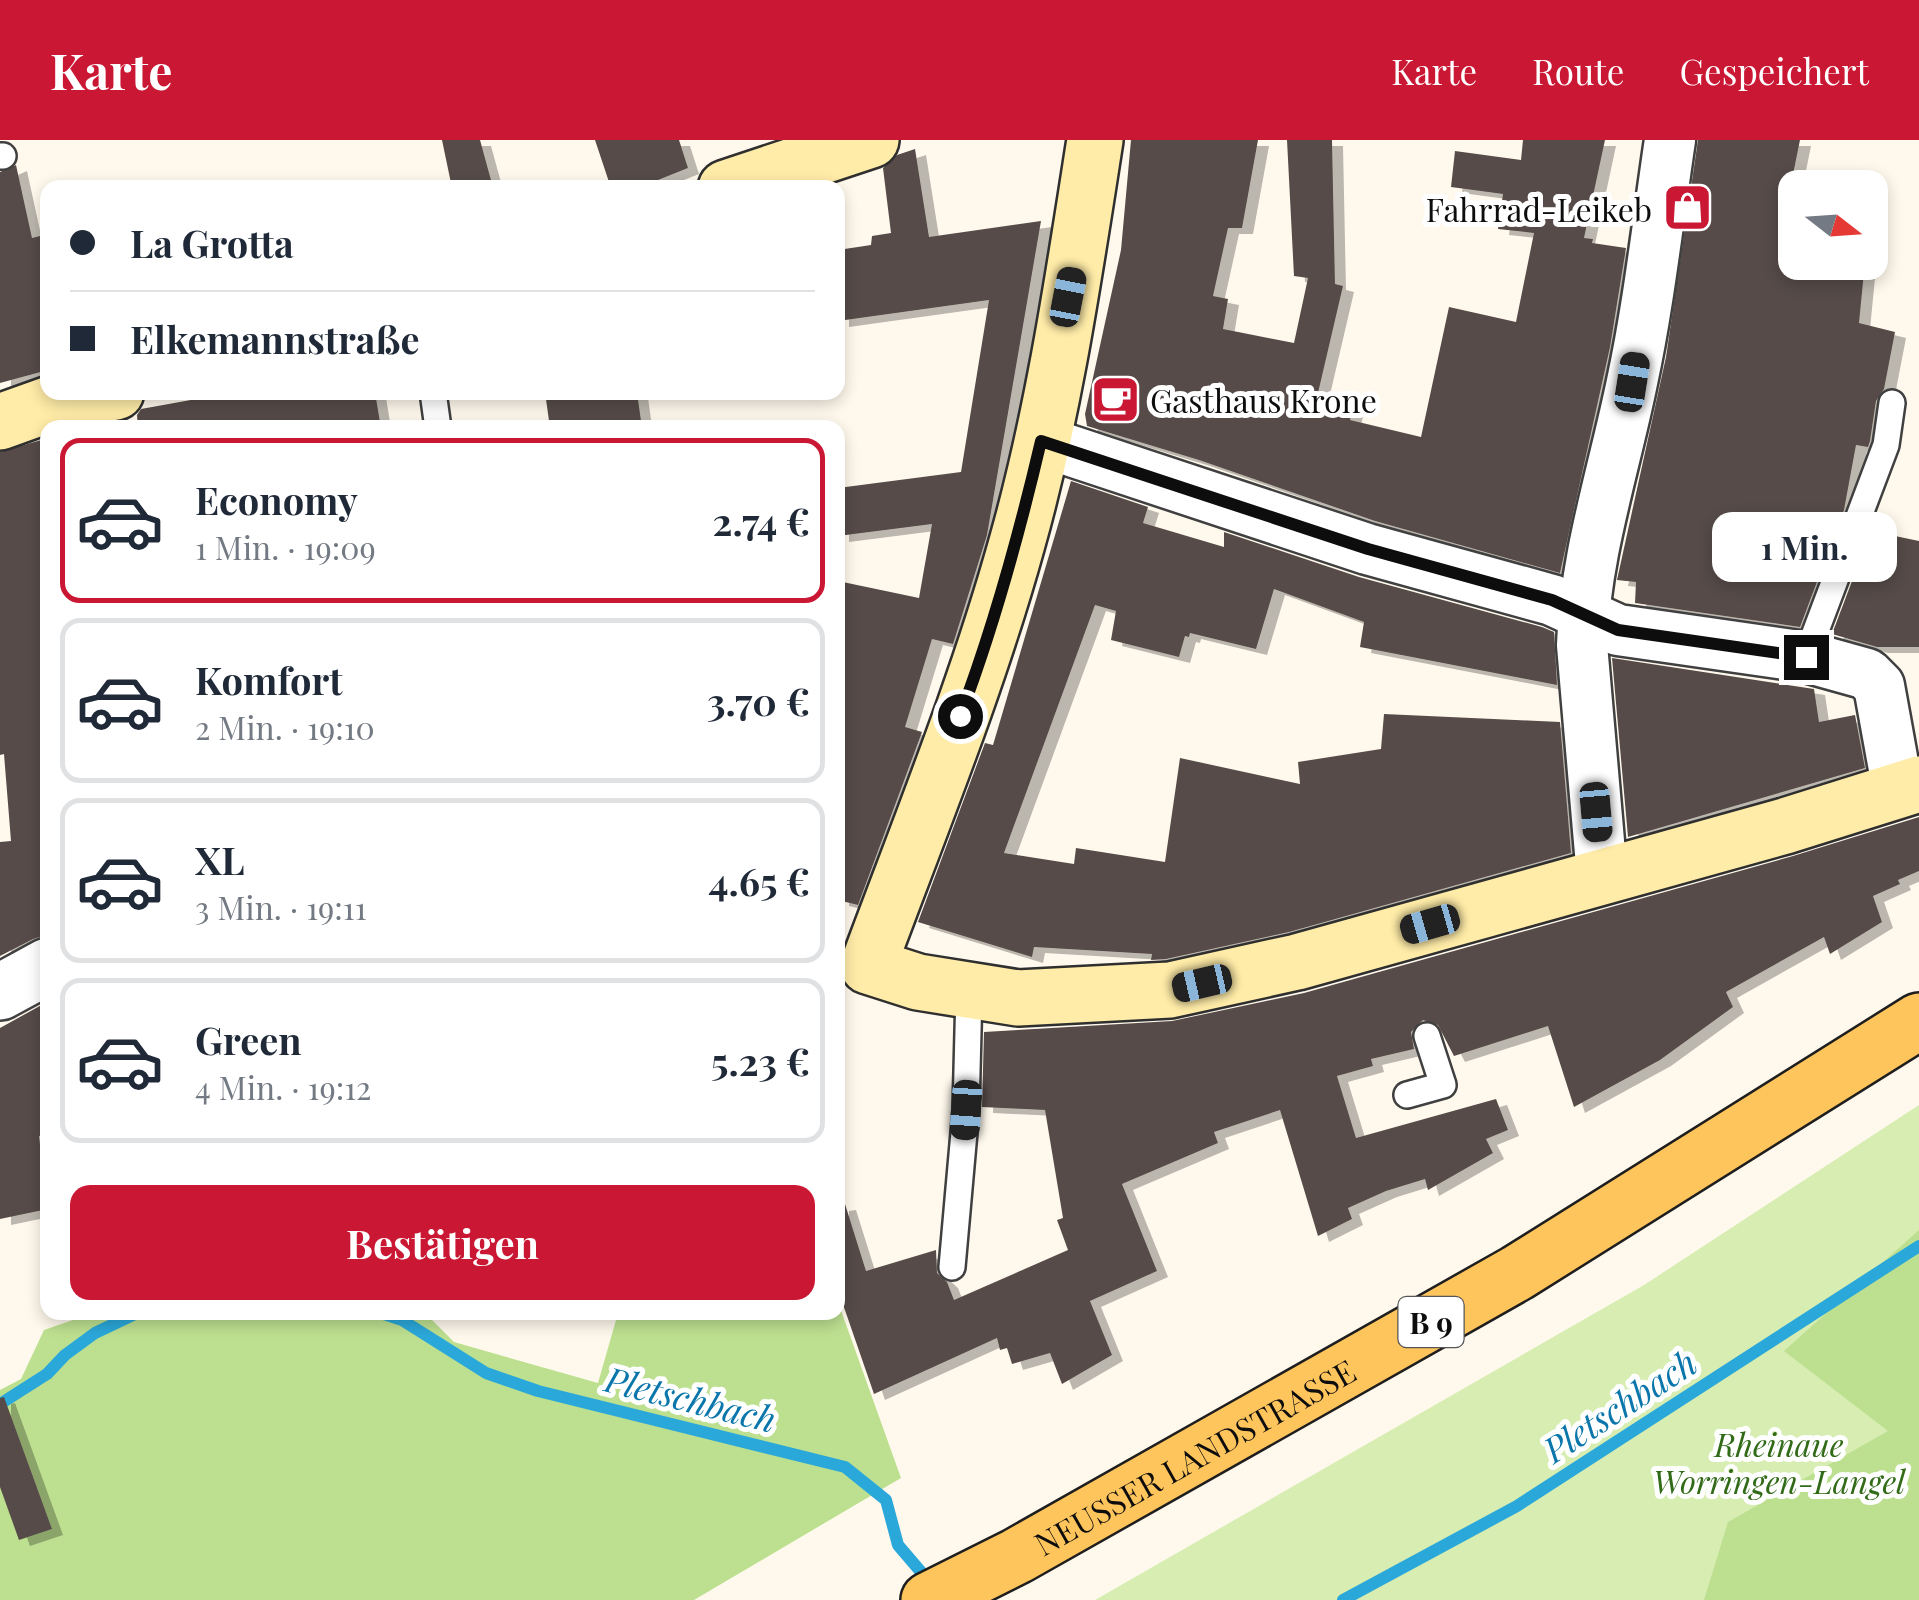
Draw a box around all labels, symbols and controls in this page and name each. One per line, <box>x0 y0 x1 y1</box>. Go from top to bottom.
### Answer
text: Karte <box>50 38 172 102</box>
text: Karte <box>1391 47 1477 94</box>
text: Route <box>1532 47 1624 94</box>
text: Gespeichert <box>1679 47 1869 94</box>
north arrow <box>1778 170 1888 280</box>
map controls <box>1778 170 1888 280</box>
shop icon: Fahrrad-Leikeb <box>1661 182 1713 234</box>
place label: Fahrrad-Leikeb <box>1426 187 1652 230</box>
text: La Grotta <box>130 217 294 268</box>
car <box>1048 265 1088 329</box>
text: Elkemannstraße <box>130 313 420 364</box>
car <box>1612 350 1652 414</box>
cafe icon: Gasthaus Krone <box>1089 373 1141 425</box>
place label: Gasthaus Krone <box>1150 378 1377 421</box>
text: Economy <box>195 474 358 525</box>
icon: car <box>75 476 165 566</box>
text: 2.74 € <box>713 495 810 546</box>
callout: 1 Min. <box>1714 512 1898 582</box>
text: 1 Min. · 19:09 <box>195 525 376 568</box>
text: 1 Min. <box>1761 525 1848 568</box>
route end <box>1784 635 1829 680</box>
text: Komfort <box>195 654 343 705</box>
icon: car <box>75 656 165 746</box>
text: 3.70 € <box>707 675 810 726</box>
route start <box>938 694 983 739</box>
text: 2 Min. · 19:10 <box>195 705 375 748</box>
car <box>1578 781 1614 843</box>
text: XL <box>195 834 244 885</box>
icon: car <box>75 836 165 926</box>
text: 4.65 € <box>708 855 810 906</box>
text: 3 Min. · 19:11 <box>195 885 367 928</box>
car <box>1397 901 1463 947</box>
car <box>1169 962 1235 1004</box>
text: Green <box>195 1014 302 1065</box>
icon: car <box>75 1016 165 1106</box>
text: 5.23 € <box>711 1035 810 1086</box>
text: 4 Min. · 19:12 <box>195 1065 371 1108</box>
car <box>949 1079 983 1141</box>
button: Bestätigen <box>70 1185 815 1300</box>
road number: B 9 <box>1398 1297 1464 1347</box>
water label: Pletschbach <box>1532 1338 1705 1473</box>
street label: NEUSSER LANDSTRASSE <box>1026 1348 1363 1564</box>
water label: Pletschbach <box>599 1354 781 1442</box>
park label: Rheinaue Worringen-Langel <box>1653 1422 1906 1502</box>

